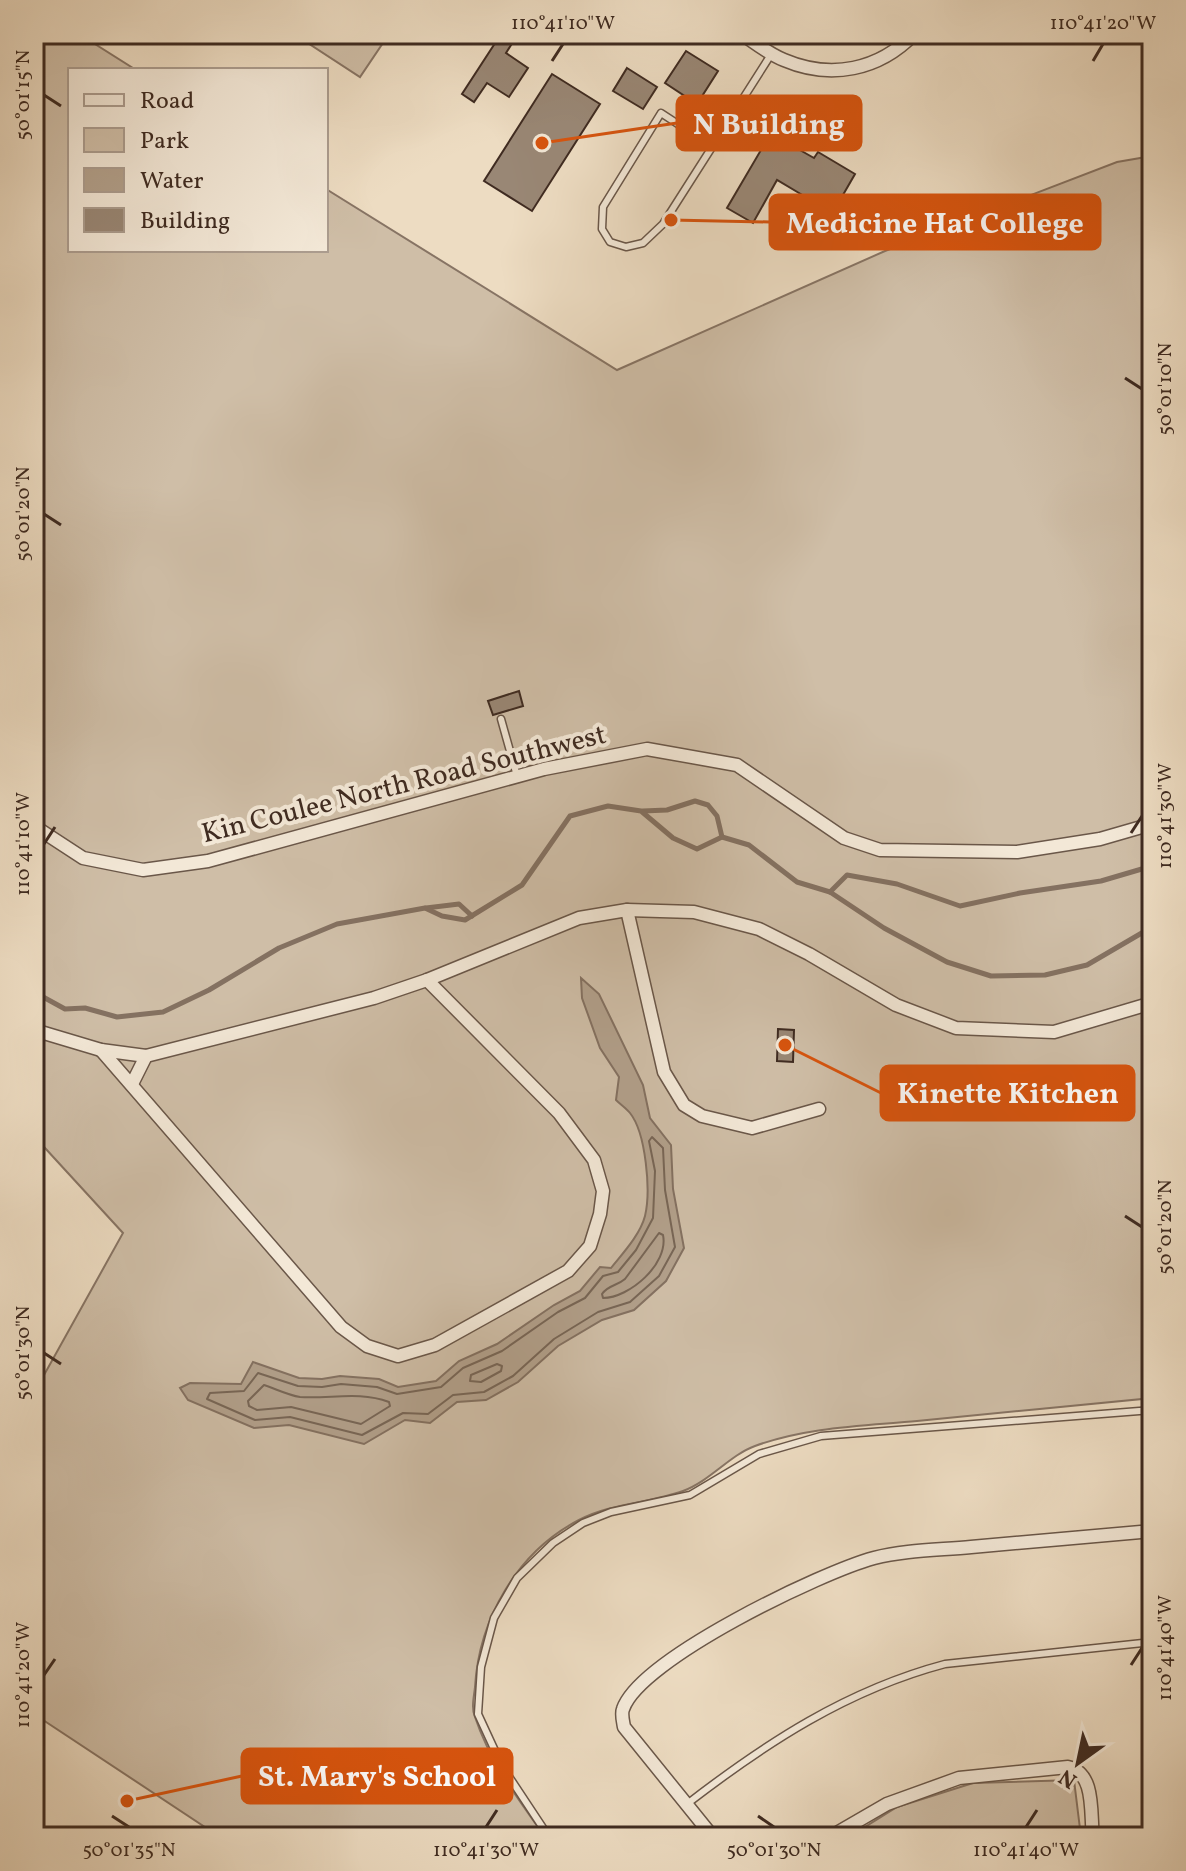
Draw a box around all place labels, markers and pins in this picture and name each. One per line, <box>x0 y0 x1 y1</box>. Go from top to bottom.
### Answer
callout: N Building <box>677 96 861 150</box>
callout: Medicine Hat College <box>770 195 1100 249</box>
callout: Kinette Kitchen <box>881 1066 1134 1120</box>
callout: St. Mary's School <box>242 1749 512 1803</box>

